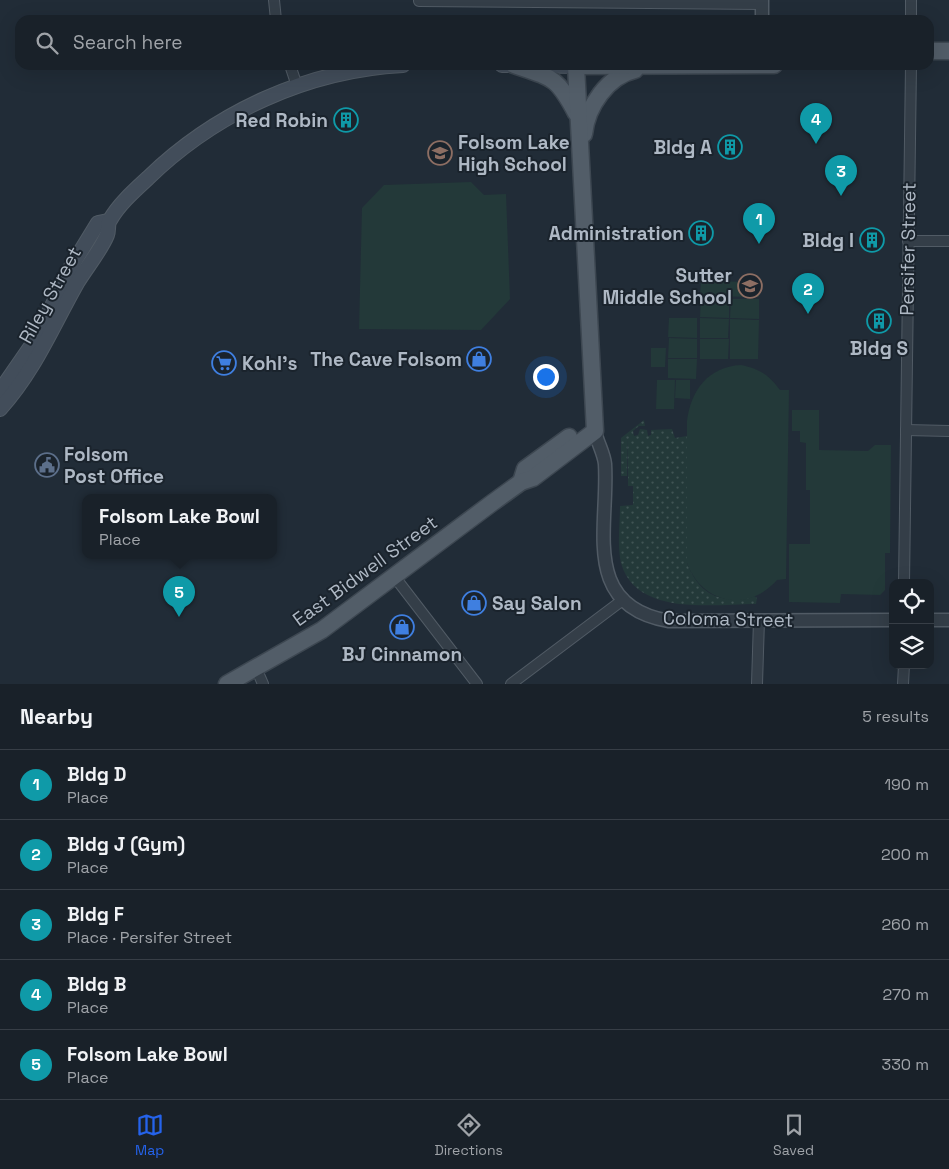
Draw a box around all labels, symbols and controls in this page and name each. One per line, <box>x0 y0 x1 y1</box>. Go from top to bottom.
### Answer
search box <box>15 15 934 70</box>
icon: search <box>33 29 61 57</box>
text: Search here <box>73 30 183 55</box>
pin: 4 <box>800 103 832 144</box>
building icon: Red Robin <box>333 107 359 133</box>
place label: Red Robin <box>236 108 328 133</box>
place label: Folsom Lake High School <box>458 130 570 177</box>
building icon: Bldg A <box>717 134 743 160</box>
place label: Bldg A <box>653 135 712 160</box>
school or university icon: Folsom Lake High School <box>427 140 453 166</box>
pin: 3 <box>825 155 857 196</box>
street label: Persifer Street <box>894 182 922 316</box>
pin: 1 <box>743 203 775 244</box>
building icon: Administration <box>688 220 714 246</box>
place label: Administration <box>549 221 684 246</box>
building icon: Bldg I <box>859 227 885 253</box>
place label: Bldg I <box>802 228 854 253</box>
street label: Riley Street <box>13 242 87 348</box>
place label: Sutter Middle School <box>602 263 732 310</box>
school or university icon: Sutter Middle School <box>737 273 763 299</box>
pin: 2 <box>792 273 824 314</box>
building icon: Bldg S <box>866 308 892 334</box>
place label: Bldg S <box>850 336 908 361</box>
shop icon: The Cave Folsom <box>466 346 492 372</box>
place label: The Cave Folsom <box>310 347 462 372</box>
supermarket icon: Kohl's <box>211 350 237 376</box>
place label: Kohl's <box>242 351 297 376</box>
your location <box>533 364 559 390</box>
place label: Folsom Post Office <box>64 442 164 489</box>
public building icon: Folsom Post Office <box>34 452 60 478</box>
popup <box>82 494 277 559</box>
text: Folsom Lake Bowl <box>99 504 260 529</box>
street label: East Bidwell Street <box>288 510 442 632</box>
text: Place <box>99 529 141 550</box>
pin: 5 <box>163 576 195 617</box>
map controls <box>889 579 934 669</box>
button: locate <box>889 579 934 624</box>
shop icon: Say Salon <box>461 590 487 616</box>
place label: Say Salon <box>492 591 582 616</box>
street label: Coloma Street <box>663 605 793 633</box>
shop icon: BJ Cinnamon <box>389 614 415 640</box>
button: layers <box>889 624 934 669</box>
place label: BJ Cinnamon <box>342 642 462 667</box>
text: Nearby <box>20 703 93 730</box>
text: 5 results <box>862 706 929 727</box>
text: Bldg D <box>67 762 126 787</box>
text: 1 <box>32 774 40 795</box>
text: 190 m <box>884 774 929 795</box>
text: Place <box>67 787 109 808</box>
text: Bldg J (Gym) <box>67 832 185 857</box>
text: 2 <box>31 844 41 865</box>
text: 200 m <box>881 844 929 865</box>
text: Place <box>67 857 109 878</box>
text: Bldg F <box>67 902 124 927</box>
text: 3 <box>31 914 41 935</box>
text: 260 m <box>881 914 929 935</box>
text: Place · Persifer Street <box>67 927 232 948</box>
text: Bldg B <box>67 972 126 997</box>
text: 4 <box>31 984 41 1005</box>
text: 270 m <box>882 984 929 1005</box>
text: Place <box>67 997 109 1018</box>
text: Folsom Lake Bowl <box>67 1042 228 1067</box>
text: 5 <box>31 1054 41 1075</box>
text: 330 m <box>882 1054 929 1075</box>
text: Place <box>67 1067 109 1088</box>
tab: Map <box>135 1111 164 1159</box>
tab: Directions <box>434 1111 503 1159</box>
tab: Saved <box>773 1111 814 1159</box>

